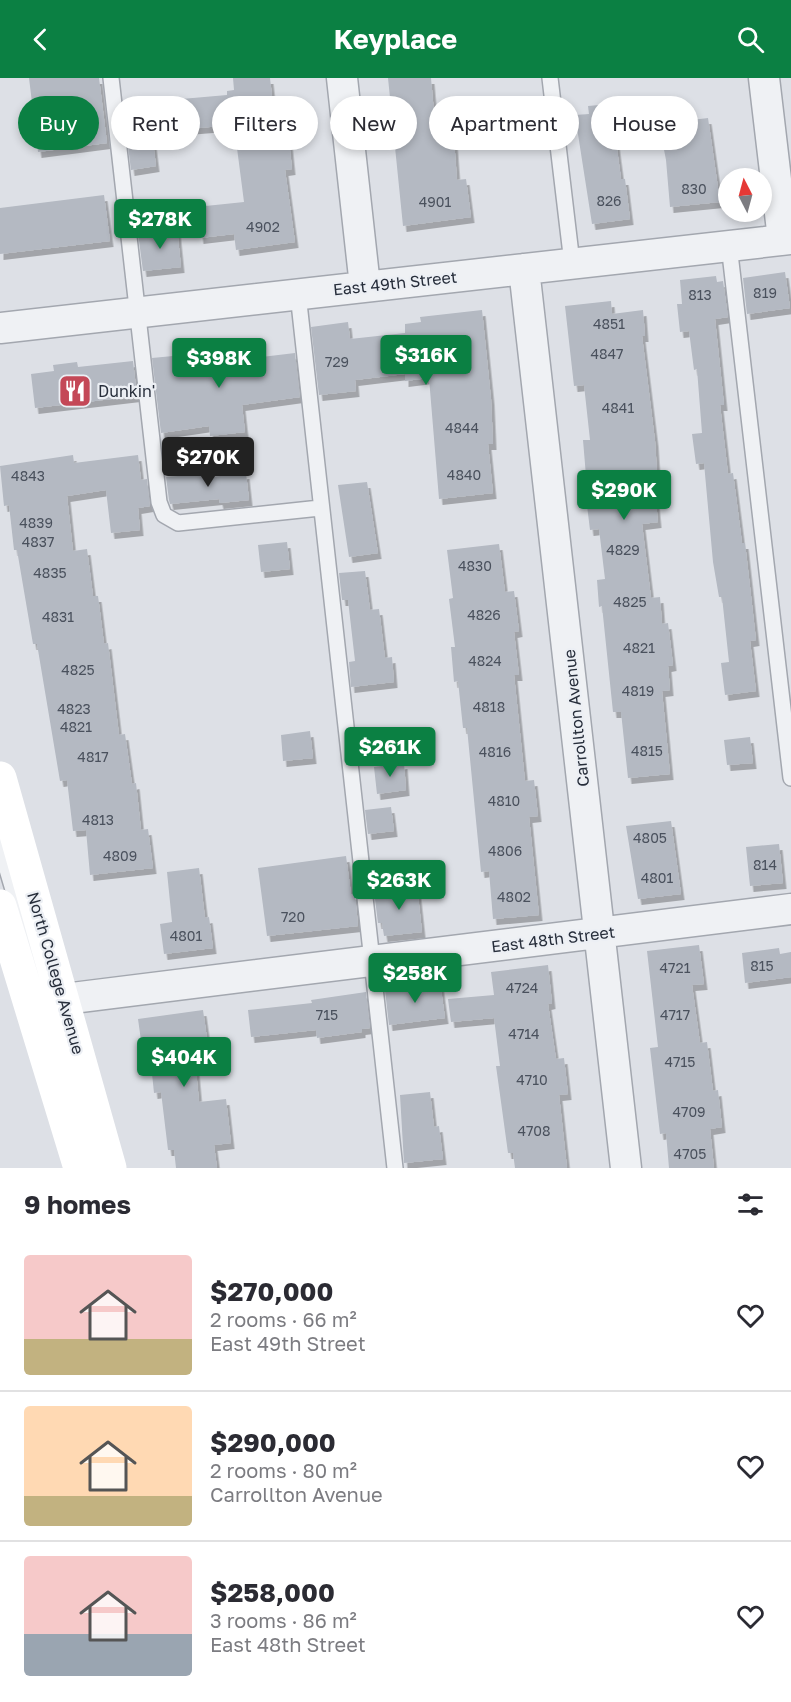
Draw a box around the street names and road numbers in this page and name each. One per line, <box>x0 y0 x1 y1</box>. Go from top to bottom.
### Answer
street label: East 49th Street <box>332 267 458 299</box>
street label: Carrollton Avenue <box>559 648 593 788</box>
street label: North College Avenue <box>23 889 89 1057</box>
street label: East 48th Street <box>490 921 616 957</box>

